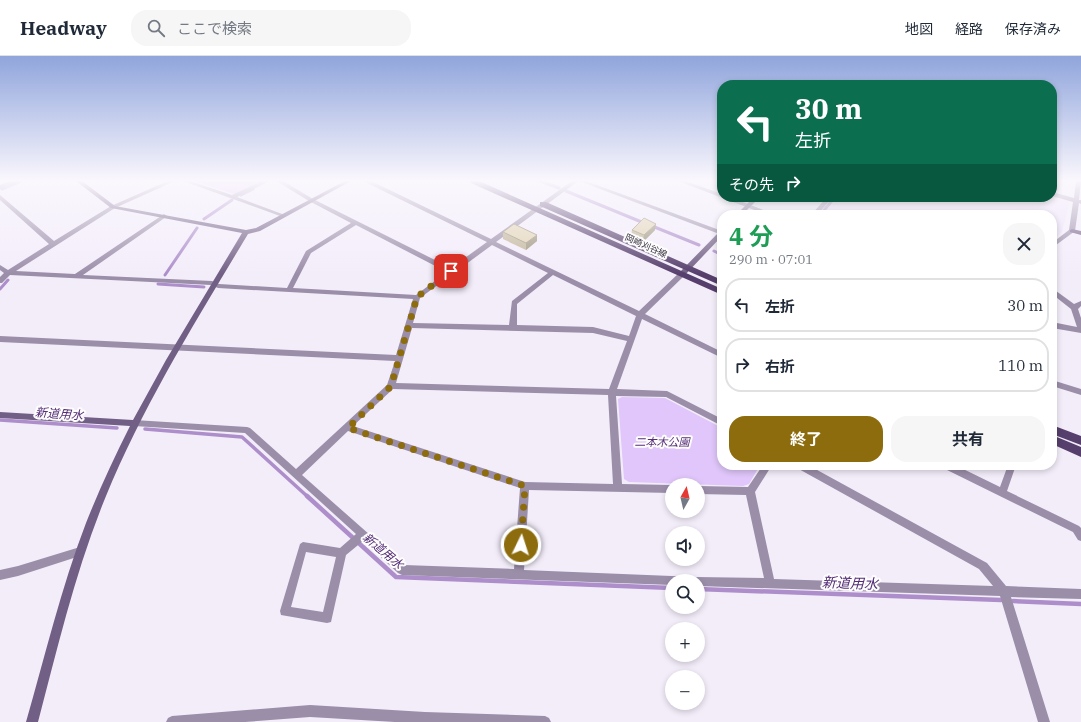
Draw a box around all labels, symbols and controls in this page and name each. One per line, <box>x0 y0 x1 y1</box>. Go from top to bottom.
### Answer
search box <box>131 10 411 46</box>
text: Headway <box>20 16 107 40</box>
icon: search <box>145 17 167 39</box>
text: ここで検索 <box>177 19 252 38</box>
text: 地図 <box>905 20 933 38</box>
text: 経路 <box>955 20 983 38</box>
text: 保存済み <box>1005 20 1061 38</box>
text: 30 m <box>795 90 862 127</box>
icon: left <box>729 96 781 148</box>
text: 左折 <box>795 129 831 152</box>
icon: right <box>782 172 804 194</box>
text: その先 <box>729 175 774 194</box>
text: 4 分 <box>729 220 773 252</box>
button: close <box>1003 223 1045 265</box>
street label: 岡崎刈谷線 <box>623 231 670 260</box>
text: 290 m · 07:01 <box>729 251 813 268</box>
pin <box>434 254 468 288</box>
icon: arrive <box>440 260 462 282</box>
icon: left <box>731 294 753 316</box>
text: 30 m <box>1007 296 1043 315</box>
text: 左折 <box>765 297 795 316</box>
icon: right <box>731 354 753 376</box>
text: 110 m <box>998 356 1043 375</box>
text: 右折 <box>765 357 795 376</box>
water label: 新道用水 <box>35 404 85 423</box>
button: 終了 <box>729 416 883 462</box>
button: 共有 <box>891 416 1045 462</box>
park label: 二本木公園 <box>635 435 691 449</box>
north arrow <box>665 478 705 518</box>
map controls <box>665 478 705 710</box>
position arrow <box>500 524 542 566</box>
button: sound <box>665 526 705 566</box>
water label: 新道用水 <box>360 529 408 573</box>
water label: 新道用水 <box>822 573 880 593</box>
button: search <box>665 574 705 614</box>
button: + <box>665 622 705 662</box>
button: − <box>665 670 705 710</box>

